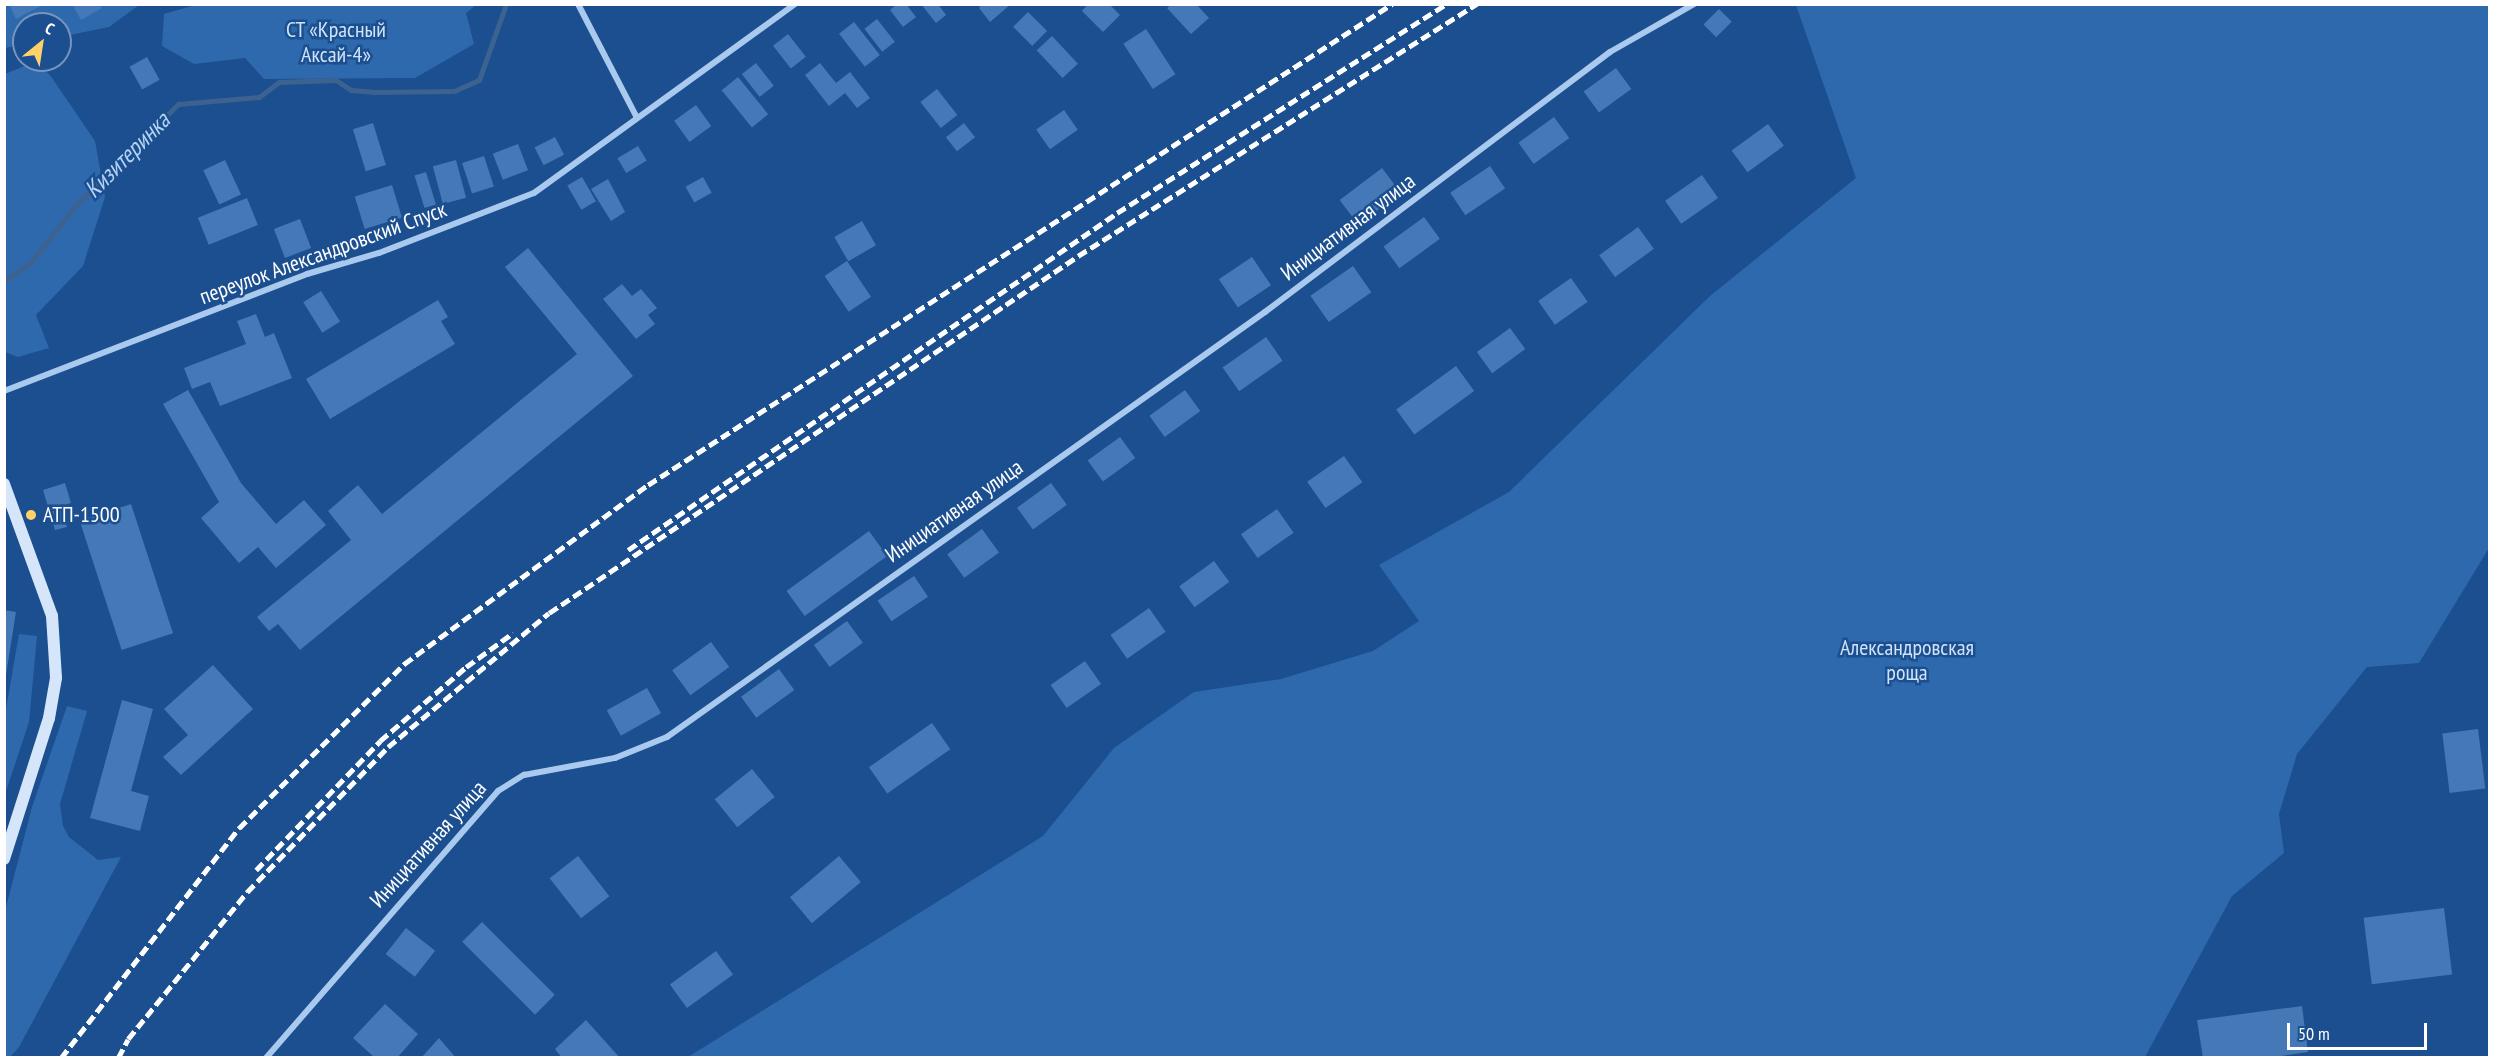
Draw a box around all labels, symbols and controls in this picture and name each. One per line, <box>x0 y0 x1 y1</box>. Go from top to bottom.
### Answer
north arrow <box>12 12 72 72</box>
park label: СТ «Красный Аксай-4» <box>286 16 386 68</box>
text: С <box>42 18 58 39</box>
water label: Кизитеринка <box>78 106 176 204</box>
street label: Инициативная улица <box>1276 168 1420 286</box>
street label: переулок Александровский Спуск <box>196 196 450 310</box>
street label: Инициативная улица <box>880 454 1028 568</box>
place label: АТП-1500 <box>43 502 120 528</box>
marker: АТП-1500 <box>24 508 38 522</box>
park label: Александровская роща <box>1840 634 1974 686</box>
street label: Инициативная улица <box>364 775 492 913</box>
scale bar <box>2290 1011 2430 1049</box>
text: 50 m <box>2298 1022 2330 1045</box>

